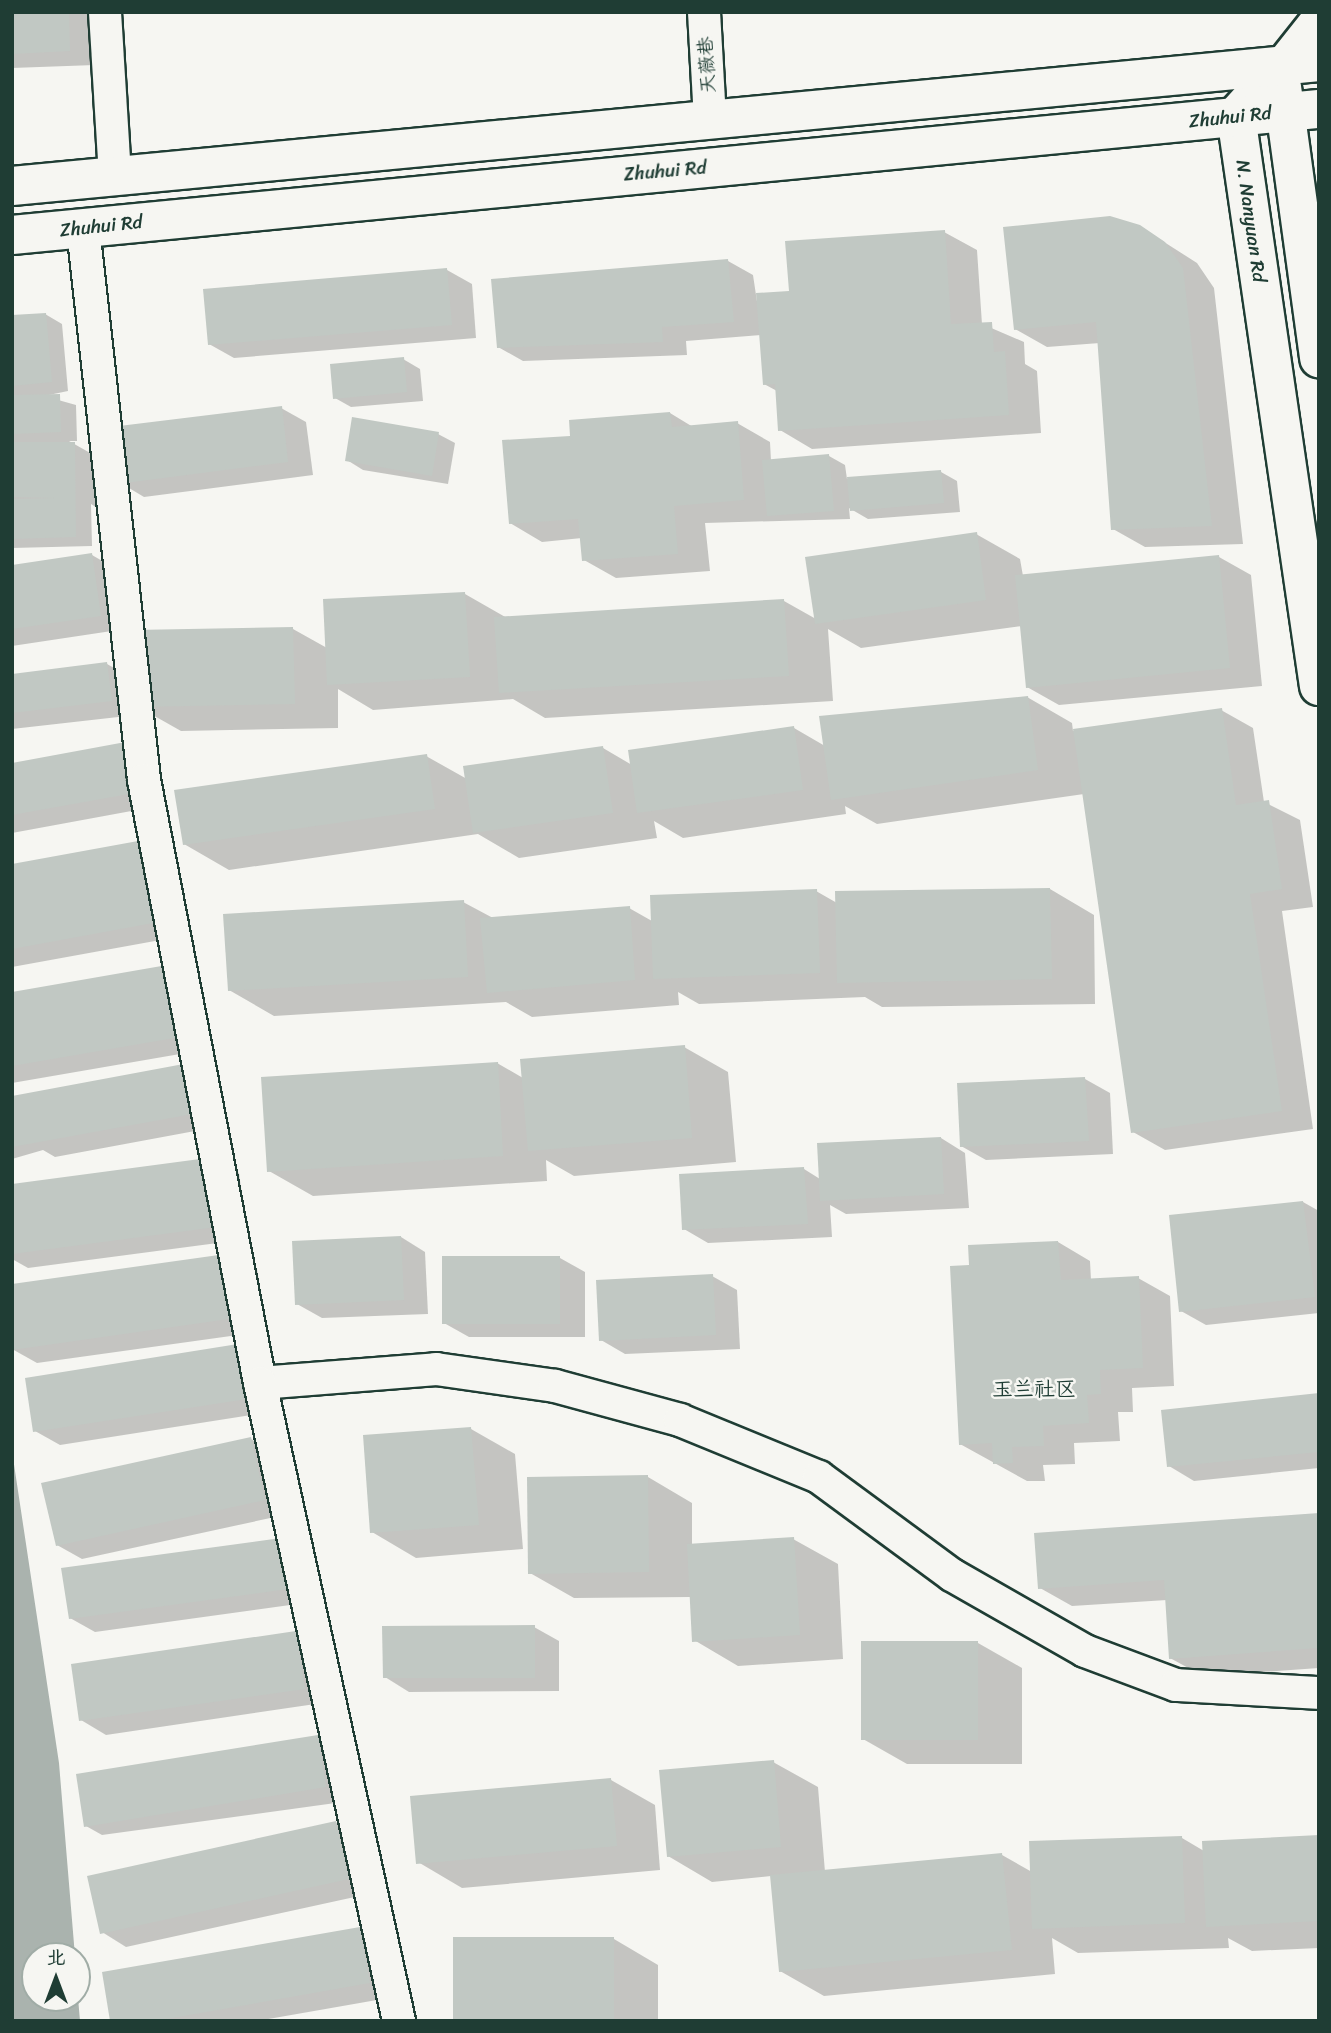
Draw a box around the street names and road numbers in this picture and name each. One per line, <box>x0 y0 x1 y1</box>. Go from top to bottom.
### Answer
street label: 天薇巷 <box>694 36 720 94</box>
street label: Zhuhui Rd <box>1187 101 1273 133</box>
street label: Zhuhui Rd <box>623 156 707 186</box>
street label: N. Nanyuan Rd <box>1231 158 1271 284</box>
street label: Zhuhui Rd <box>58 210 144 242</box>

